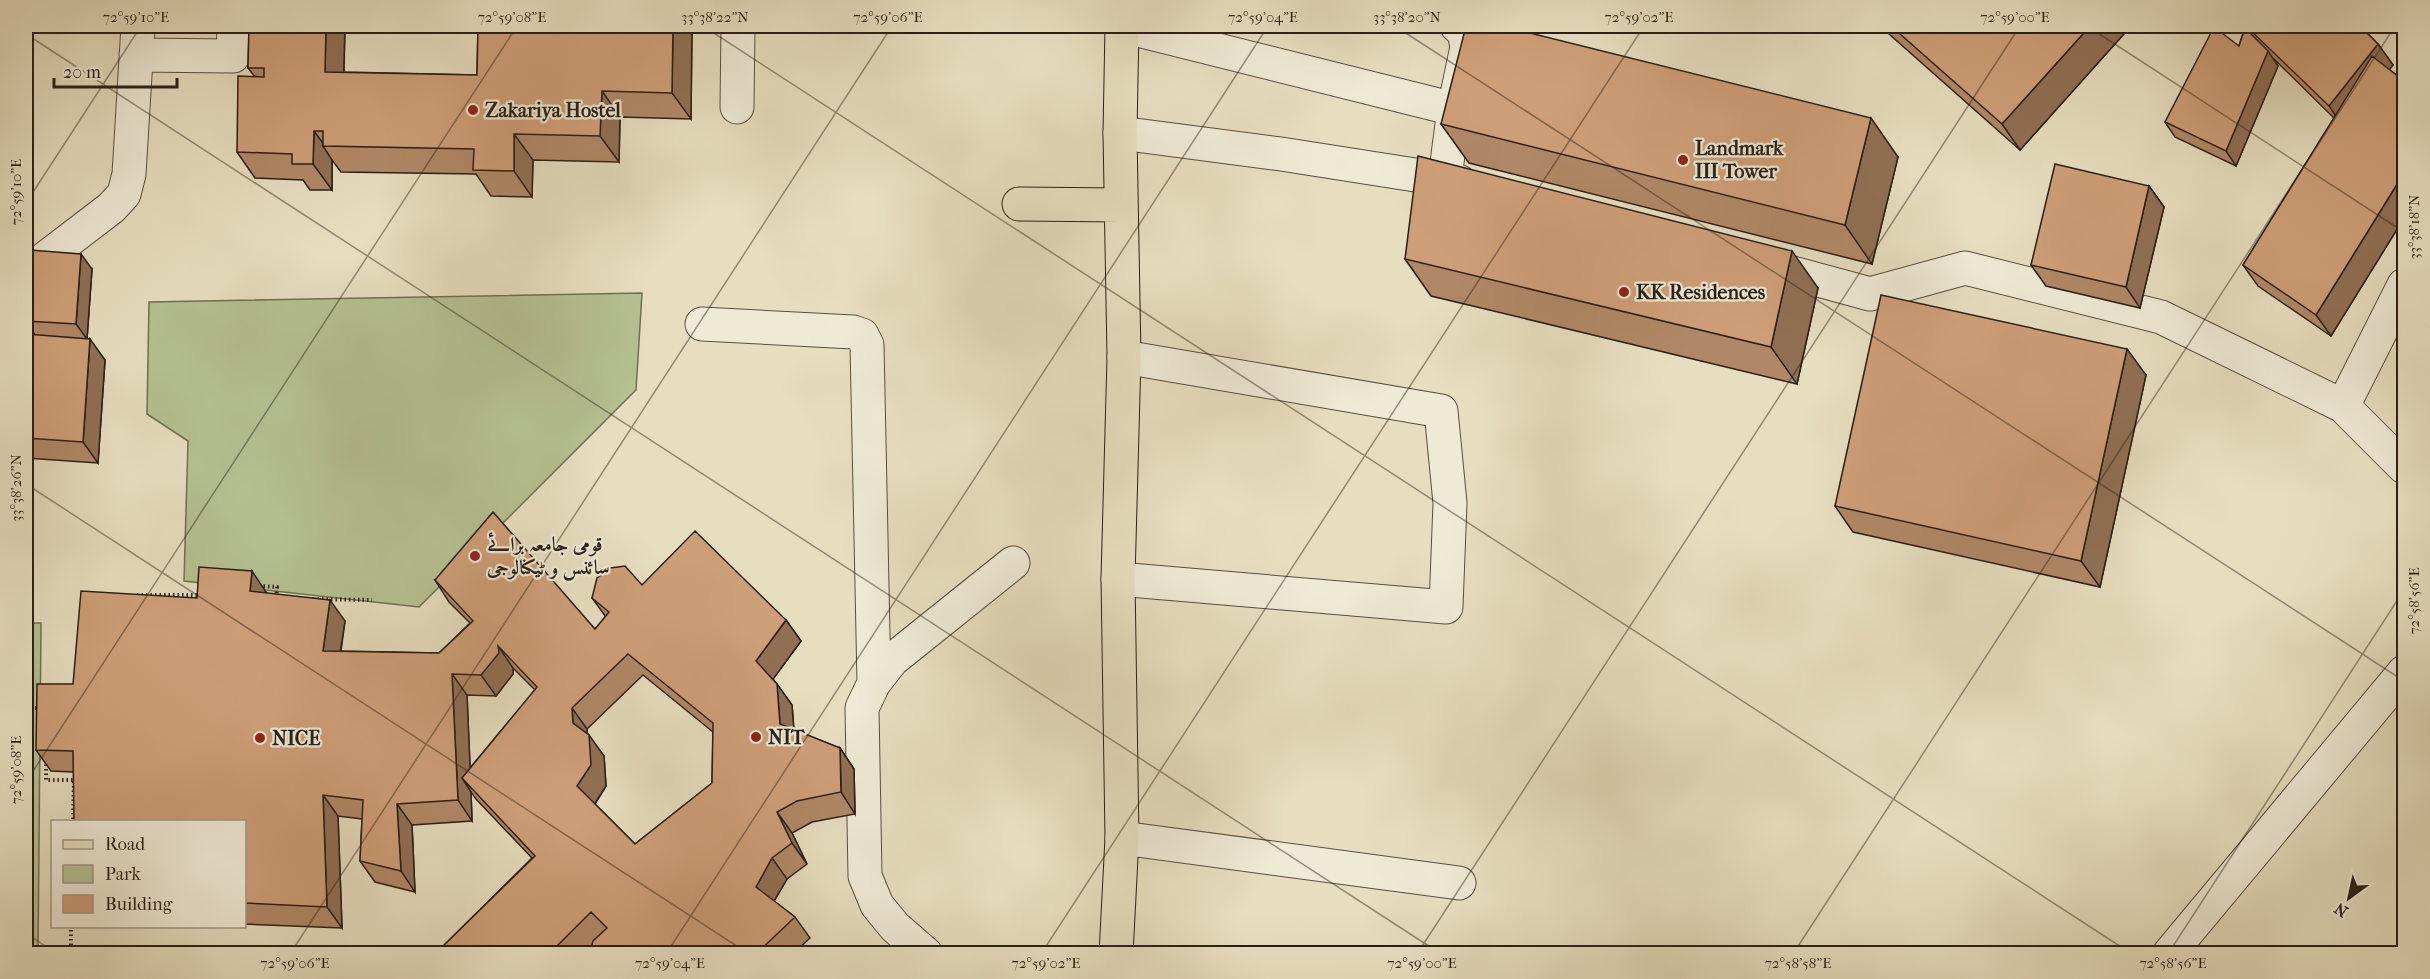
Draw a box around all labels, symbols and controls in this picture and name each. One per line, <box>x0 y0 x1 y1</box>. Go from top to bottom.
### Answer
text: 72°59'10"E <box>103 8 169 26</box>
text: 72°59'08"E <box>478 8 546 26</box>
text: 33°38'22"N <box>681 8 749 26</box>
text: 72°59'06"E <box>853 8 923 26</box>
text: 72°59'04"E <box>1228 8 1298 26</box>
text: 33°38'20"N <box>1373 8 1442 26</box>
text: 72°59'02"E <box>1605 8 1673 26</box>
text: 72°59'00"E <box>1980 8 2050 26</box>
scale bar <box>54 51 177 89</box>
text: 20 m <box>63 62 101 83</box>
place label: Zakariya Hostel <box>485 99 621 122</box>
marker: Zakariya Hostel <box>466 103 480 117</box>
place label: Landmark III Tower <box>1695 137 1784 183</box>
marker: Landmark III Tower <box>1676 153 1690 167</box>
text: 72°59'10"E <box>7 159 25 225</box>
text: 33°38'18"N <box>2405 194 2423 259</box>
place label: KK Residences <box>1636 281 1766 304</box>
marker: KK Residences <box>1617 285 1631 299</box>
text: 33°38'26"N <box>7 454 25 522</box>
place label: قومی جامعہ برائے سائنس و ٹیکنالوجی <box>486 532 610 581</box>
marker: قومی جامعہ برائے سائنس و ٹیکنالوجی <box>468 549 482 563</box>
text: 72°58'56"E <box>2405 567 2423 635</box>
place label: NIT <box>768 726 806 749</box>
place label: NICE <box>272 727 320 750</box>
marker: NIT <box>749 730 763 744</box>
marker: NICE <box>253 731 267 745</box>
text: 72°59'08"E <box>7 736 25 804</box>
legend <box>51 820 246 928</box>
text: Road <box>105 834 145 855</box>
text: Park <box>105 864 142 885</box>
north arrow <box>2319 868 2379 928</box>
text: Building <box>105 894 173 915</box>
text: N <box>2330 898 2351 921</box>
text: 72°59'06"E <box>260 954 330 972</box>
text: 72°59'04"E <box>635 954 705 972</box>
text: 72°59'02"E <box>1012 954 1080 972</box>
text: 72°59'00"E <box>1387 954 1457 972</box>
text: 72°58'58"E <box>1765 954 1831 972</box>
text: 72°58'56"E <box>2139 954 2207 972</box>

